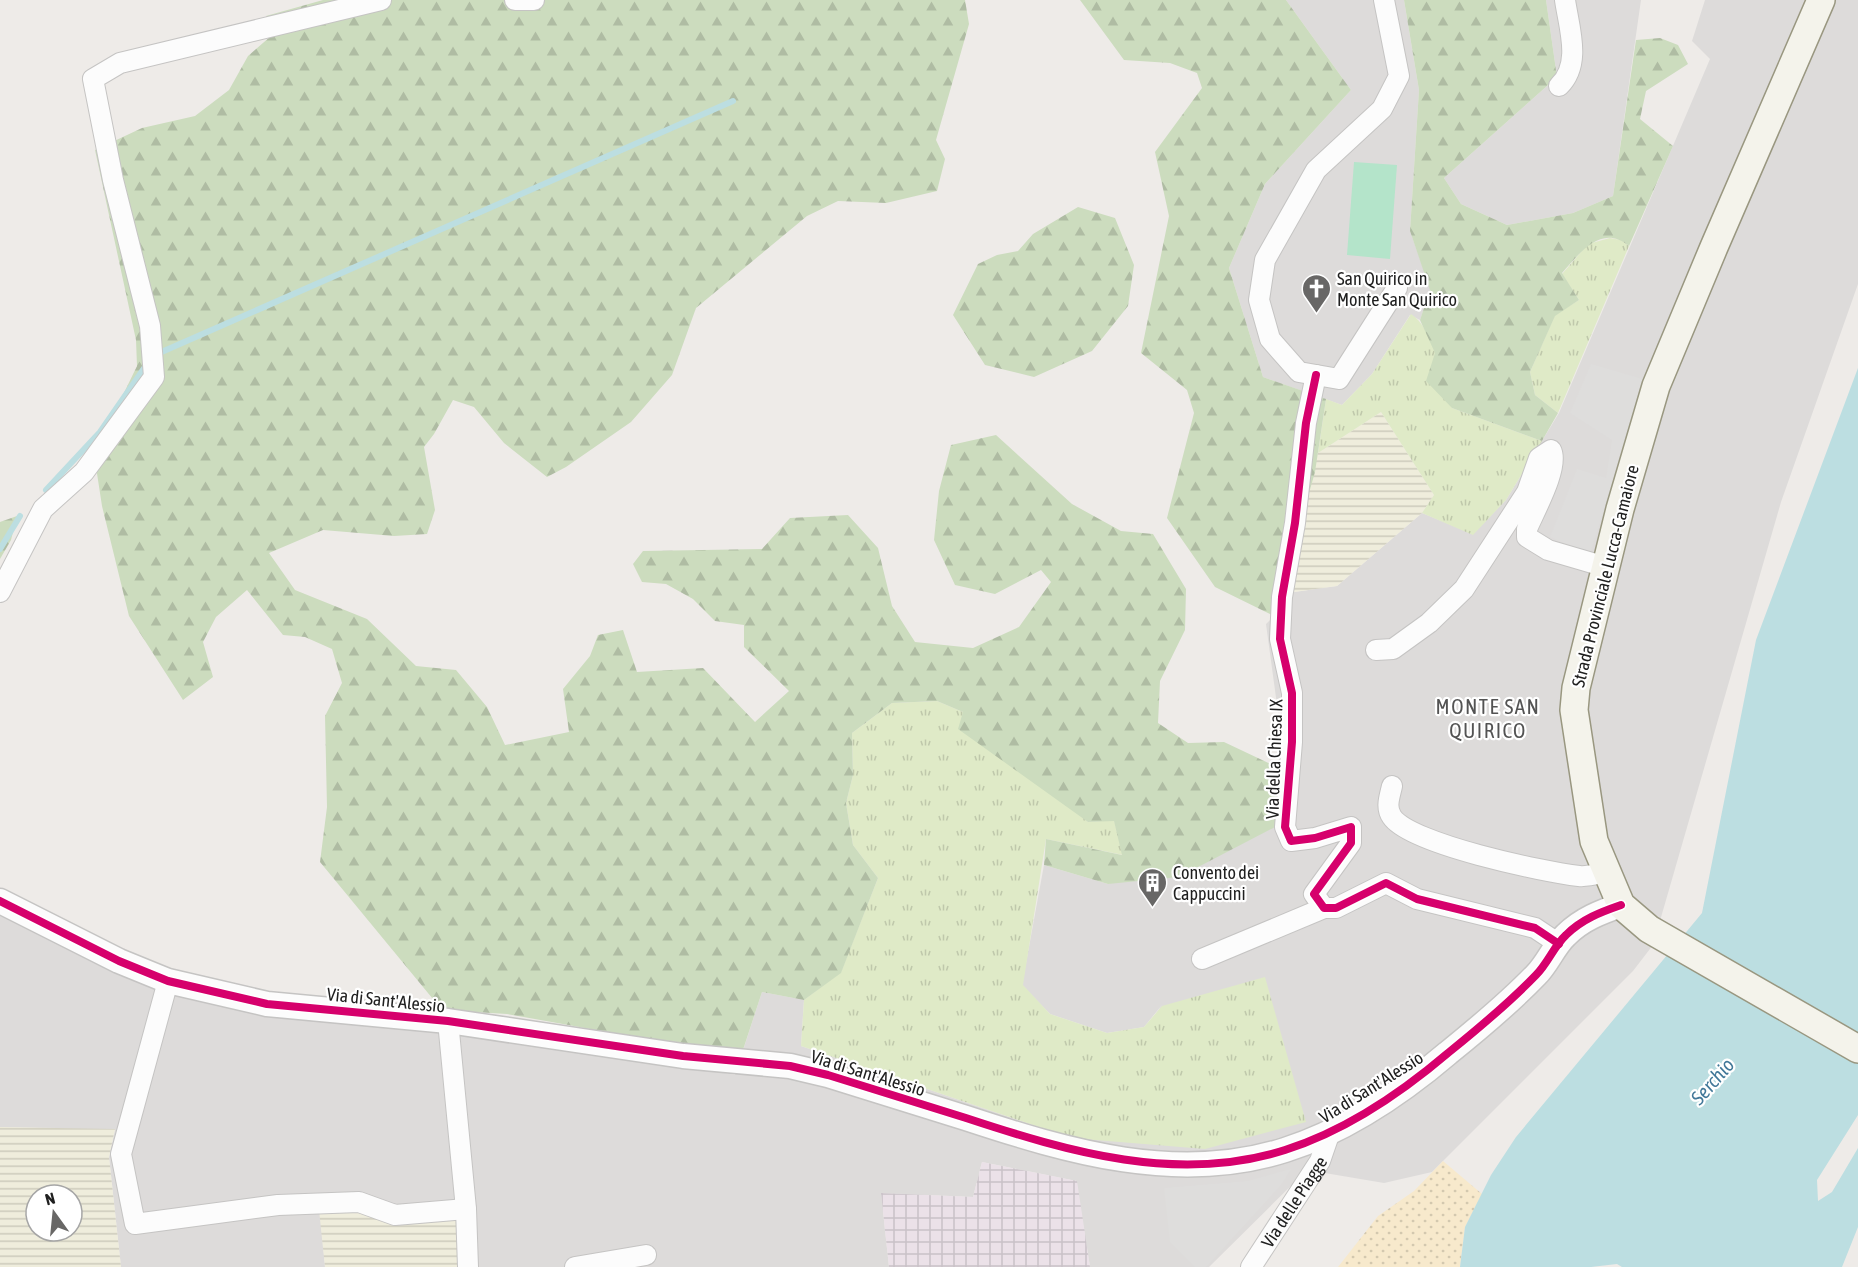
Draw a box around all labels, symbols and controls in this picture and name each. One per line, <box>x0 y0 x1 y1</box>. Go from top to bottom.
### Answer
place label: San Quirico in Monte San Quirico <box>1337 268 1457 310</box>
church icon: San Quirico in Monte San Quirico <box>1300 272 1332 314</box>
street label: Strada Provinciale Lucca-Camaiore <box>1567 463 1643 689</box>
district label: MONTE SAN QUIRICO <box>1436 694 1540 742</box>
street label: Via della Chiesa IX <box>1261 698 1287 819</box>
place label: Convento dei Cappuccini <box>1173 862 1259 904</box>
building icon: Convento dei Cappuccini <box>1136 866 1168 908</box>
street label: Via di Sant'Alessio <box>326 983 446 1017</box>
street label: Via di Sant'Alessio <box>808 1046 928 1100</box>
street label: Via di Sant'Alessio <box>1315 1047 1427 1127</box>
water label: Serchio <box>1685 1053 1738 1110</box>
street label: Via delle Piagge <box>1256 1152 1331 1251</box>
north arrow <box>24 1183 84 1243</box>
text: N <box>43 1189 57 1208</box>

